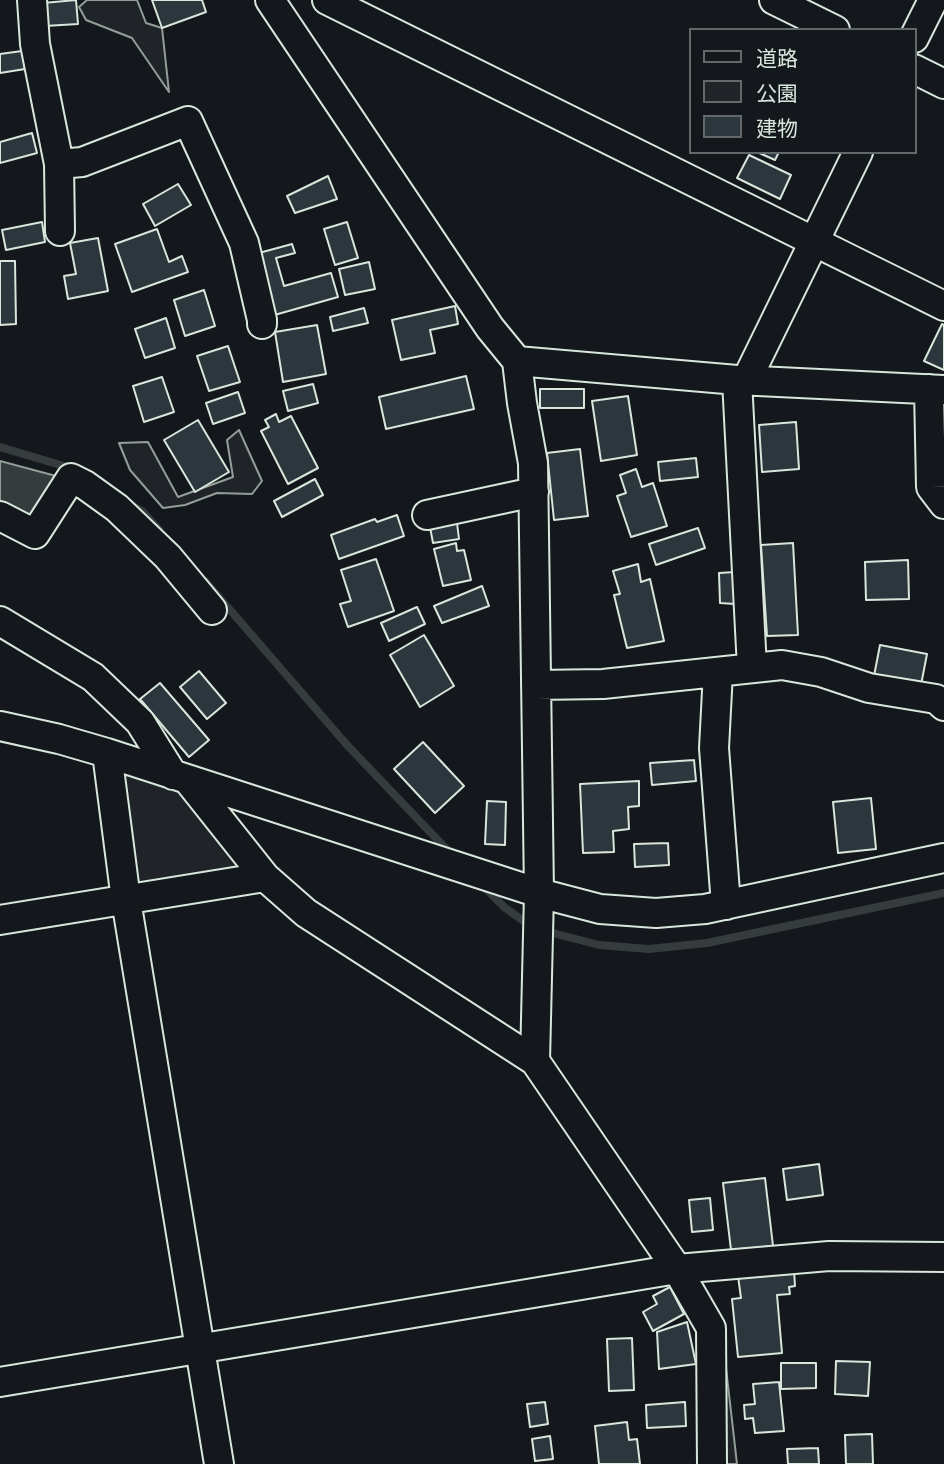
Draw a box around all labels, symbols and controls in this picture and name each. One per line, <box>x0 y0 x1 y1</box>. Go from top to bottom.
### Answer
legend <box>688 28 916 154</box>
text: 道路 <box>756 45 798 70</box>
text: 公園 <box>756 80 798 105</box>
text: 建物 <box>756 115 798 140</box>

